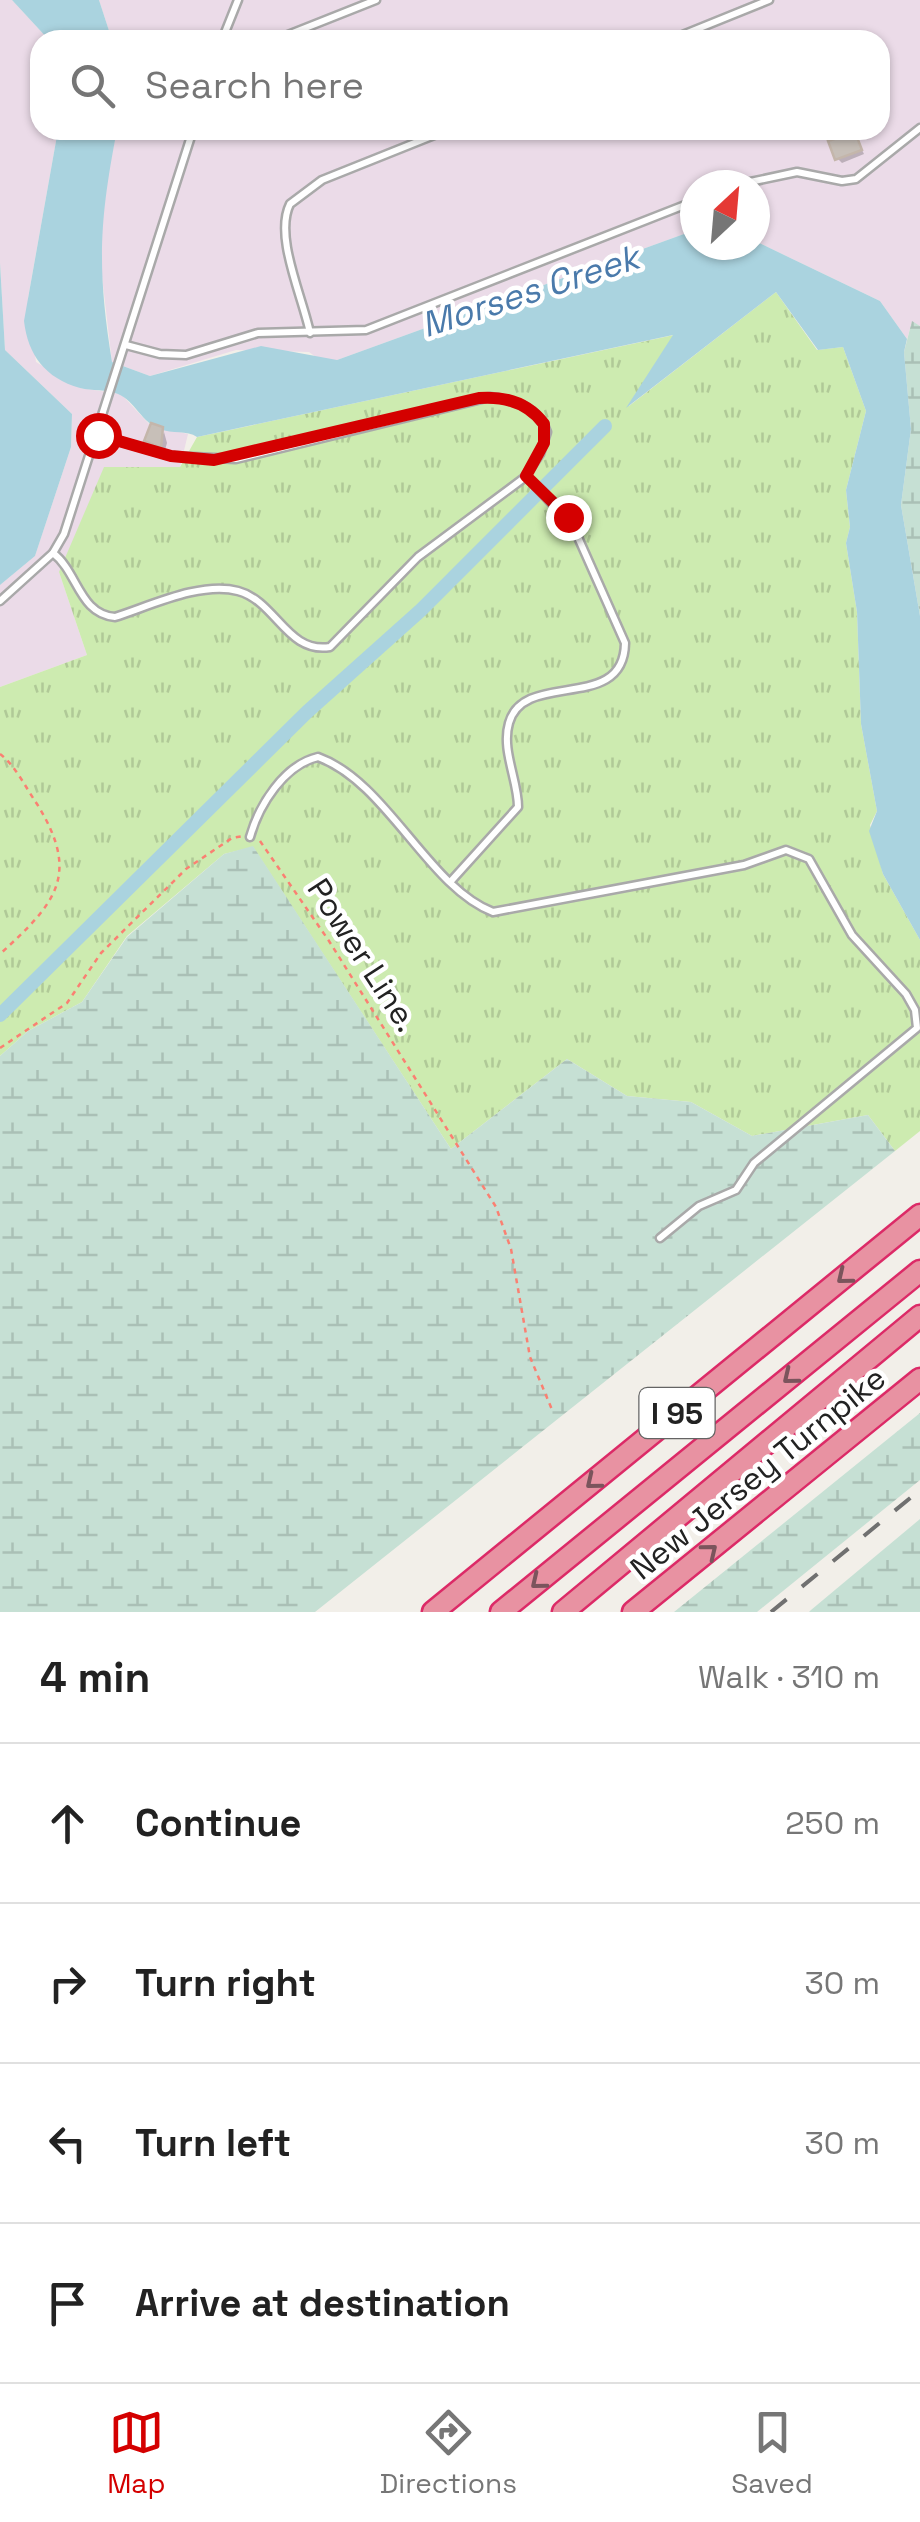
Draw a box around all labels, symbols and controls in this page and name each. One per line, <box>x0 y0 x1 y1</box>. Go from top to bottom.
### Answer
search box <box>30 30 890 140</box>
icon: search <box>65 58 120 113</box>
text: Search here <box>145 61 364 109</box>
north arrow <box>680 170 770 260</box>
water label: Morses Creek <box>415 234 649 347</box>
route start <box>76 413 122 459</box>
route end <box>546 495 592 541</box>
street label: Power Line. <box>299 871 427 1039</box>
one-way arrow <box>838 1265 856 1283</box>
street label: New Jersey Turnpike <box>622 1358 894 1588</box>
one-way arrow <box>784 1365 802 1383</box>
road number: I 95 <box>640 1388 714 1438</box>
one-way arrow <box>586 1470 604 1488</box>
one-way arrow <box>698 1545 716 1563</box>
one-way arrow <box>531 1570 549 1588</box>
text: 4 min <box>40 1651 150 1704</box>
text: Walk · 310 m <box>698 1657 880 1697</box>
icon: ahead <box>40 1796 95 1851</box>
text: Continue <box>135 1799 301 1847</box>
text: 250 m <box>785 1803 880 1843</box>
icon: right <box>40 1956 95 2011</box>
text: Turn right <box>135 1959 316 2007</box>
text: 30 m <box>804 1963 880 2003</box>
icon: left <box>40 2116 95 2171</box>
text: Turn left <box>135 2119 291 2167</box>
text: 30 m <box>804 2123 880 2163</box>
icon: arrive <box>40 2276 95 2331</box>
text: Arrive at destination <box>135 2279 510 2327</box>
tab: Map <box>107 2405 165 2501</box>
tab: Directions <box>380 2405 517 2501</box>
tab: Saved <box>731 2405 813 2501</box>

